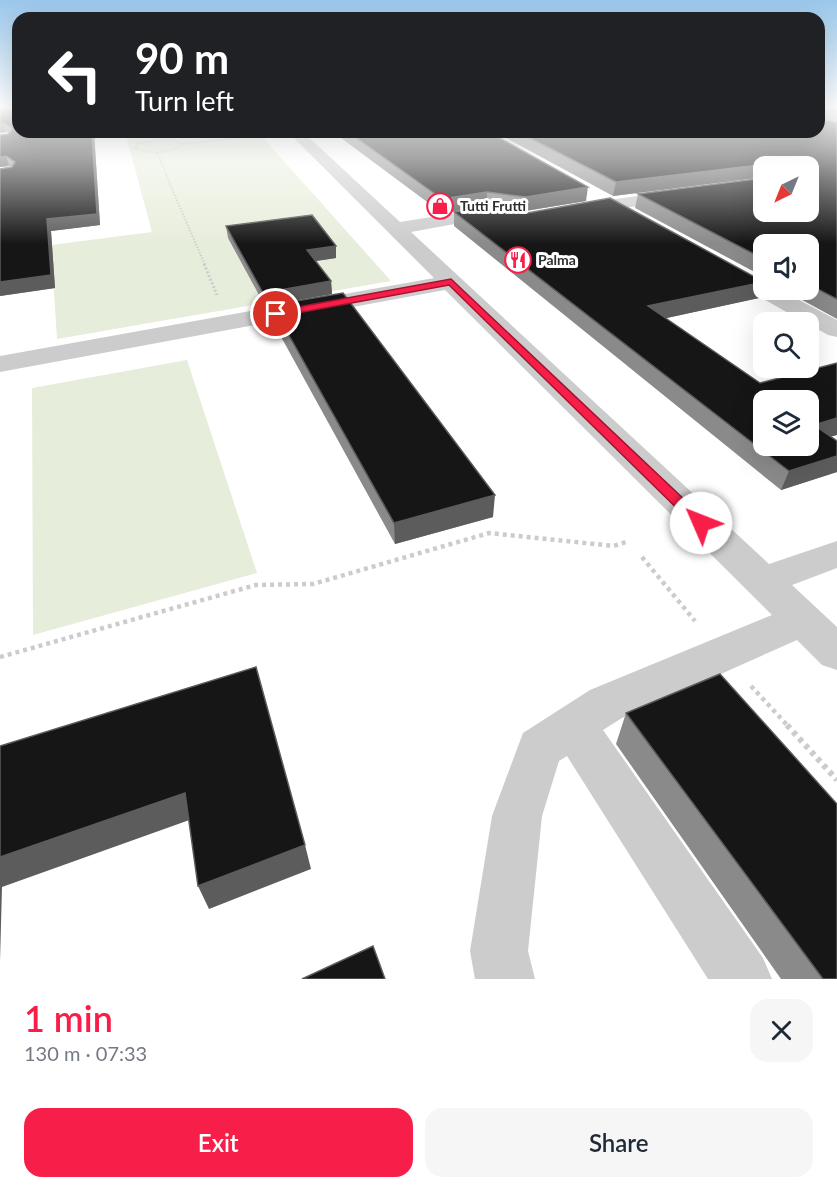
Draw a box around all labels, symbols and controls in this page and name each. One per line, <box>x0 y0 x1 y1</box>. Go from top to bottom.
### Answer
text: 90 m <box>135 33 229 83</box>
icon: left <box>36 36 114 114</box>
text: Turn left <box>135 84 234 117</box>
north arrow <box>753 156 819 222</box>
map controls <box>753 156 819 456</box>
shop icon: Tutti Frutti <box>425 191 455 221</box>
place label: Tutti Frutti <box>460 197 526 214</box>
button: sound <box>753 234 819 300</box>
restaurant icon: Palma <box>503 245 533 275</box>
place label: Palma <box>538 251 576 268</box>
pin <box>250 288 301 339</box>
icon: arrive <box>259 297 292 330</box>
button: search <box>753 312 819 378</box>
button: layers <box>753 390 819 456</box>
position arrow <box>669 491 733 555</box>
text: 1 min <box>24 996 113 1040</box>
button: close <box>750 999 813 1062</box>
text: 130 m · 07:33 <box>24 1041 147 1065</box>
button: Exit <box>24 1108 413 1177</box>
button: Share <box>425 1108 813 1177</box>

